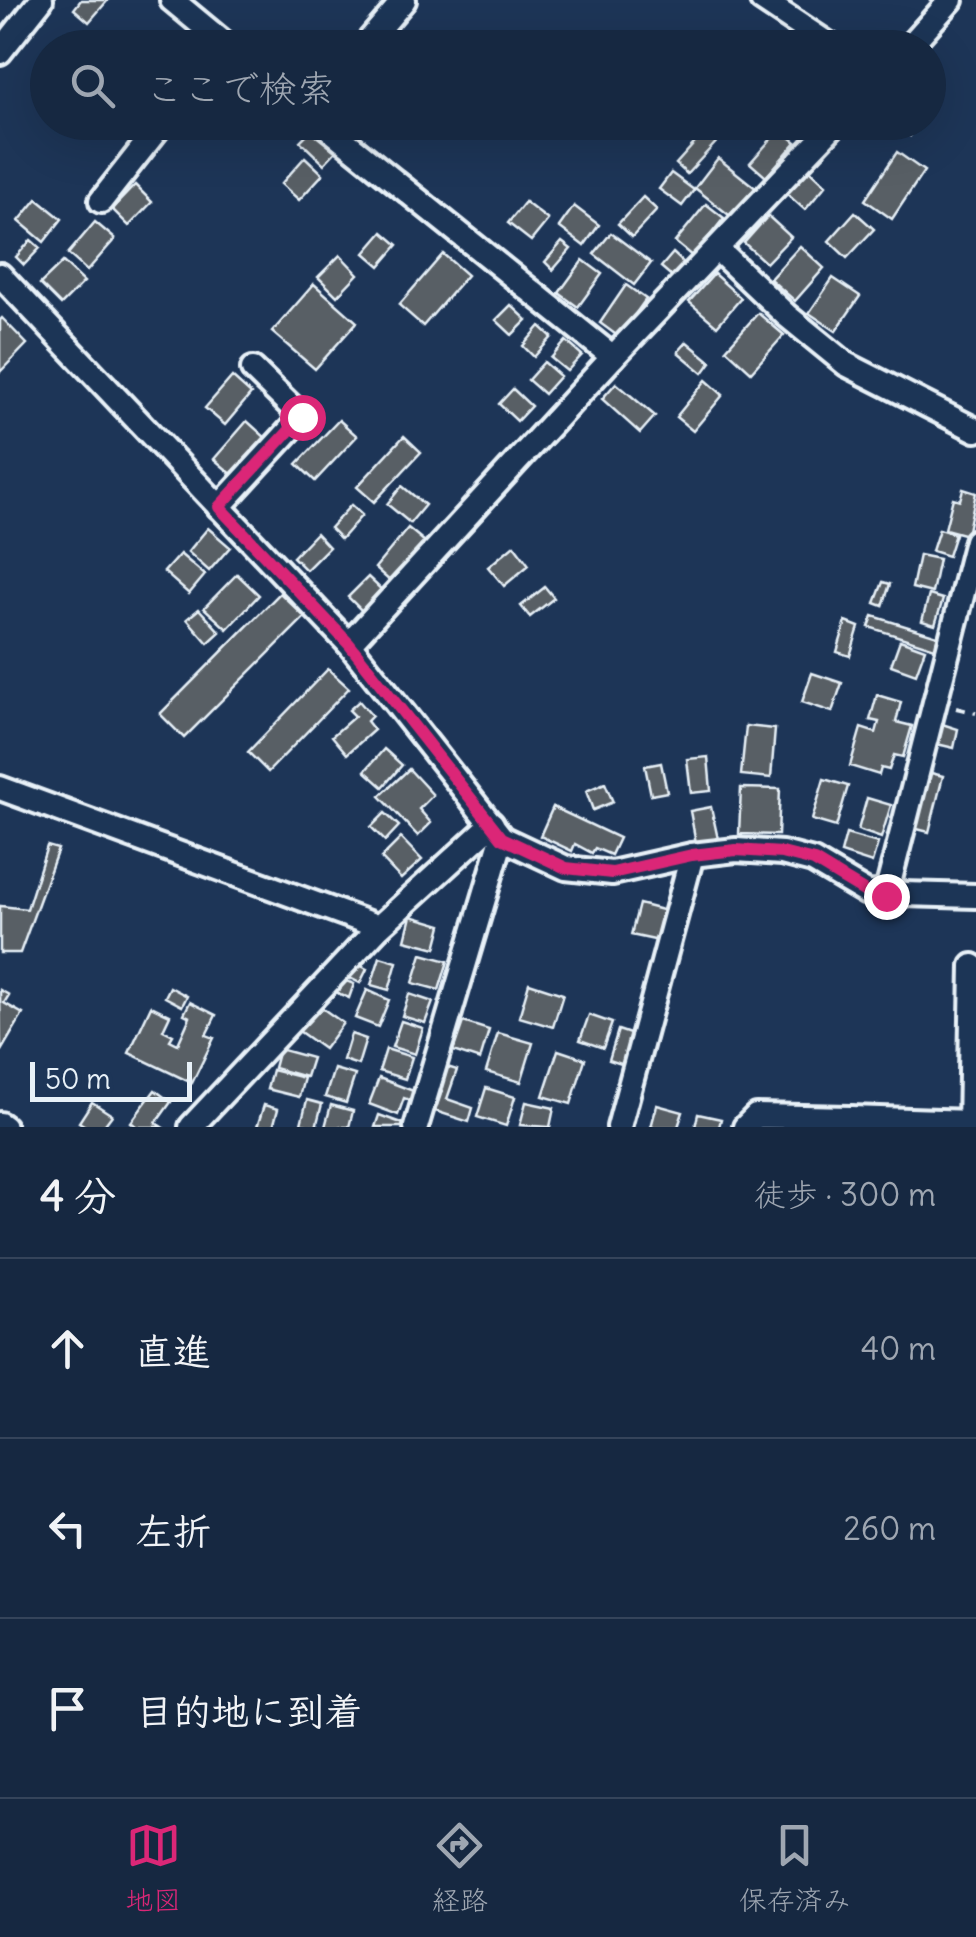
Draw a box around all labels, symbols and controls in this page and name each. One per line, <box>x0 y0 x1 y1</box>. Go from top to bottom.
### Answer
search box <box>30 30 946 140</box>
icon: search <box>65 58 120 113</box>
text: ここで検索 <box>145 65 335 112</box>
route start <box>280 395 326 441</box>
route end <box>864 874 910 920</box>
scale bar <box>30 1057 192 1102</box>
text: 50 m <box>45 1061 111 1097</box>
text: 4 分 <box>40 1170 116 1222</box>
text: 徒歩 · 300 m <box>754 1174 936 1215</box>
icon: ahead <box>40 1321 95 1376</box>
text: 直進 <box>135 1328 211 1375</box>
text: 40 m <box>861 1328 936 1369</box>
icon: left <box>40 1501 95 1556</box>
text: 左折 <box>135 1508 211 1555</box>
text: 260 m <box>843 1508 936 1549</box>
icon: arrive <box>40 1681 95 1736</box>
text: 目的地に到着 <box>135 1688 363 1735</box>
tab: 地図 <box>125 1818 181 1918</box>
tab: 経路 <box>432 1818 488 1918</box>
tab: 保存済み <box>739 1818 851 1918</box>

